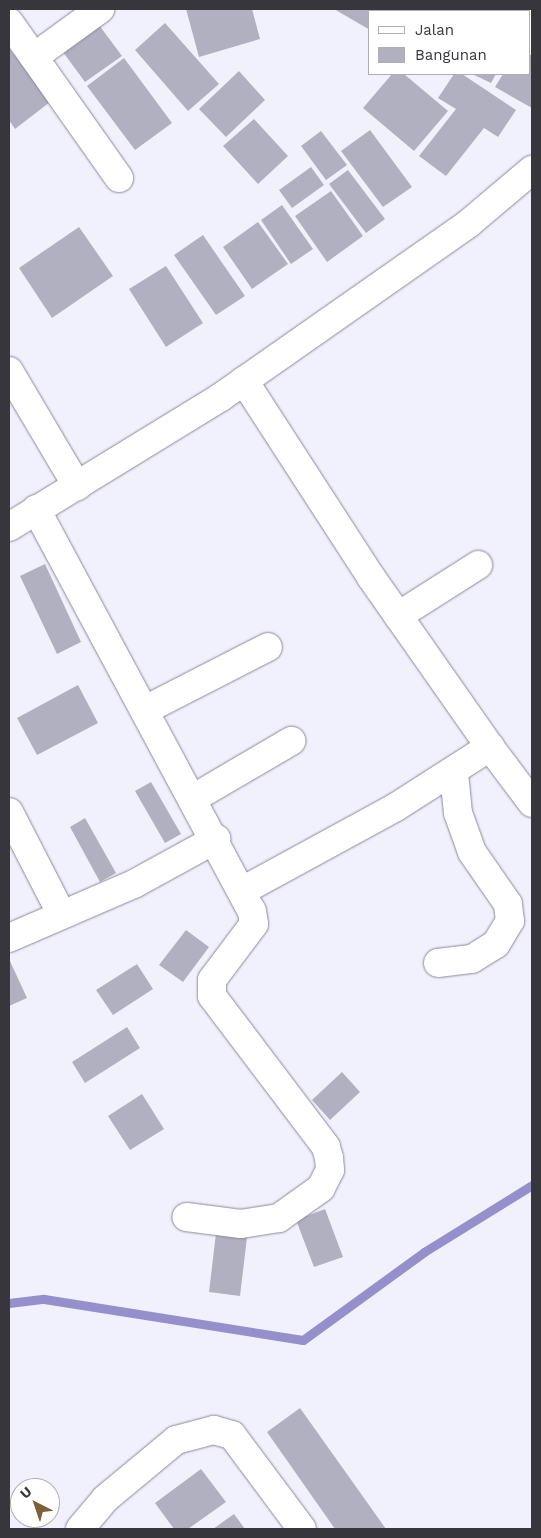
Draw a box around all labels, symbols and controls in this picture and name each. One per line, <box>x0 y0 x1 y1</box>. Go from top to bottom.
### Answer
legend <box>368 10 531 75</box>
text: Jalan <box>415 21 454 39</box>
text: Bangunan <box>415 46 487 64</box>
north arrow <box>10 1478 60 1528</box>
text: U <box>17 1483 35 1502</box>

